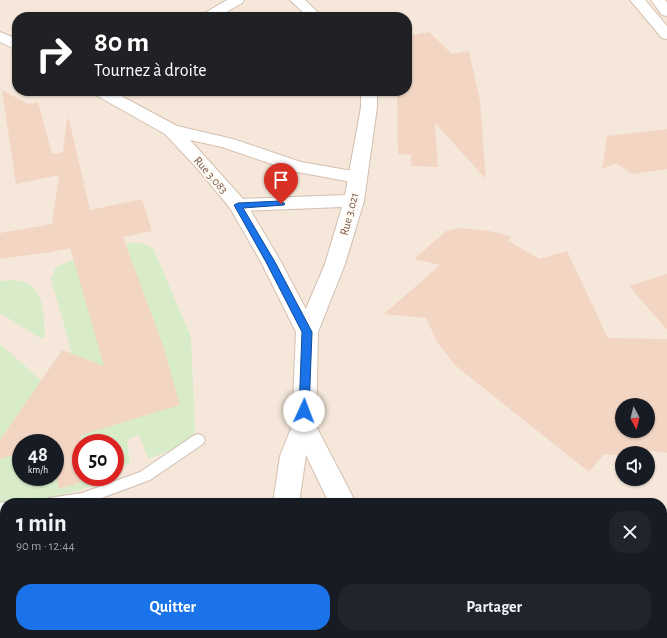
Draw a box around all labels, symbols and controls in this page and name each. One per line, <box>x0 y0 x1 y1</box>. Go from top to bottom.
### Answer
icon: right <box>28 28 80 80</box>
text: 80 m <box>94 29 149 57</box>
text: Tournez à droite <box>94 62 207 80</box>
street label: Rue 3.083 <box>192 154 230 196</box>
pin <box>264 163 298 204</box>
icon: arrive <box>270 169 292 191</box>
street label: Rue 3.021 <box>338 191 360 237</box>
position arrow <box>283 390 325 432</box>
north arrow <box>615 398 655 438</box>
map controls <box>615 398 655 486</box>
speed limit sign: 50 <box>72 434 124 486</box>
text: 48 <box>28 445 48 465</box>
button: sound <box>615 446 655 486</box>
text: km/h <box>28 465 48 475</box>
button: close <box>609 511 651 553</box>
text: 1 min <box>16 512 67 536</box>
text: 90 m · 12:44 <box>16 540 75 553</box>
button: Quitter <box>16 584 330 630</box>
button: Partager <box>338 584 651 630</box>

